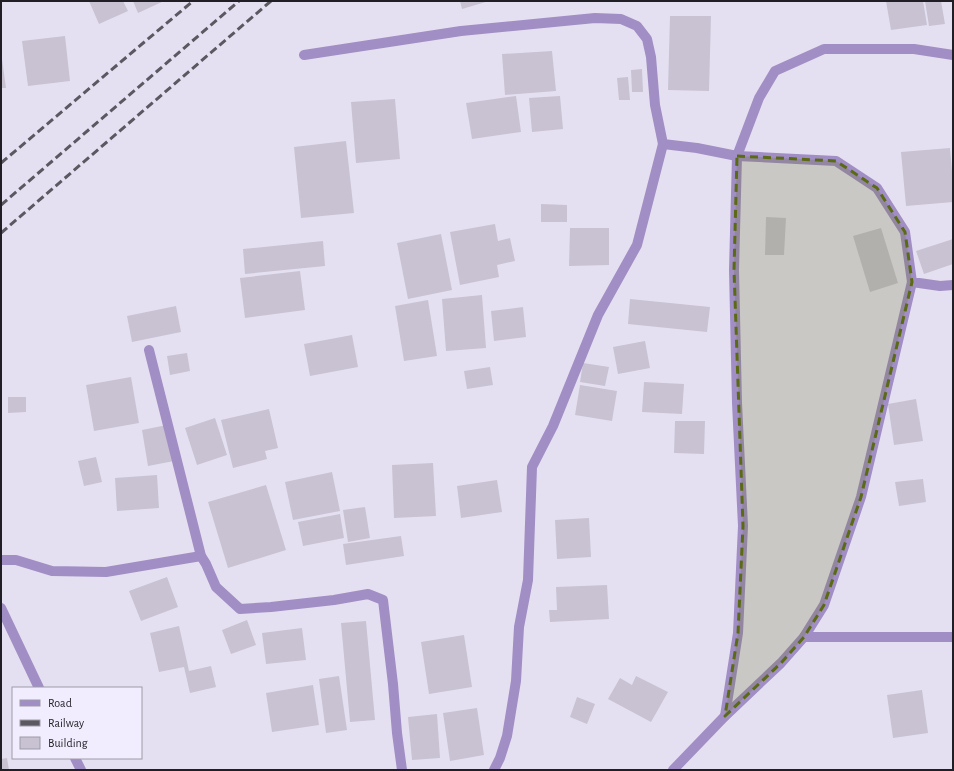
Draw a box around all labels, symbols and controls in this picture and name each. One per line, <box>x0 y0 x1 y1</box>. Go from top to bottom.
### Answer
legend <box>12 687 142 759</box>
text: Road <box>48 697 72 709</box>
text: Railway <box>48 717 84 730</box>
text: Building <box>48 737 88 749</box>

